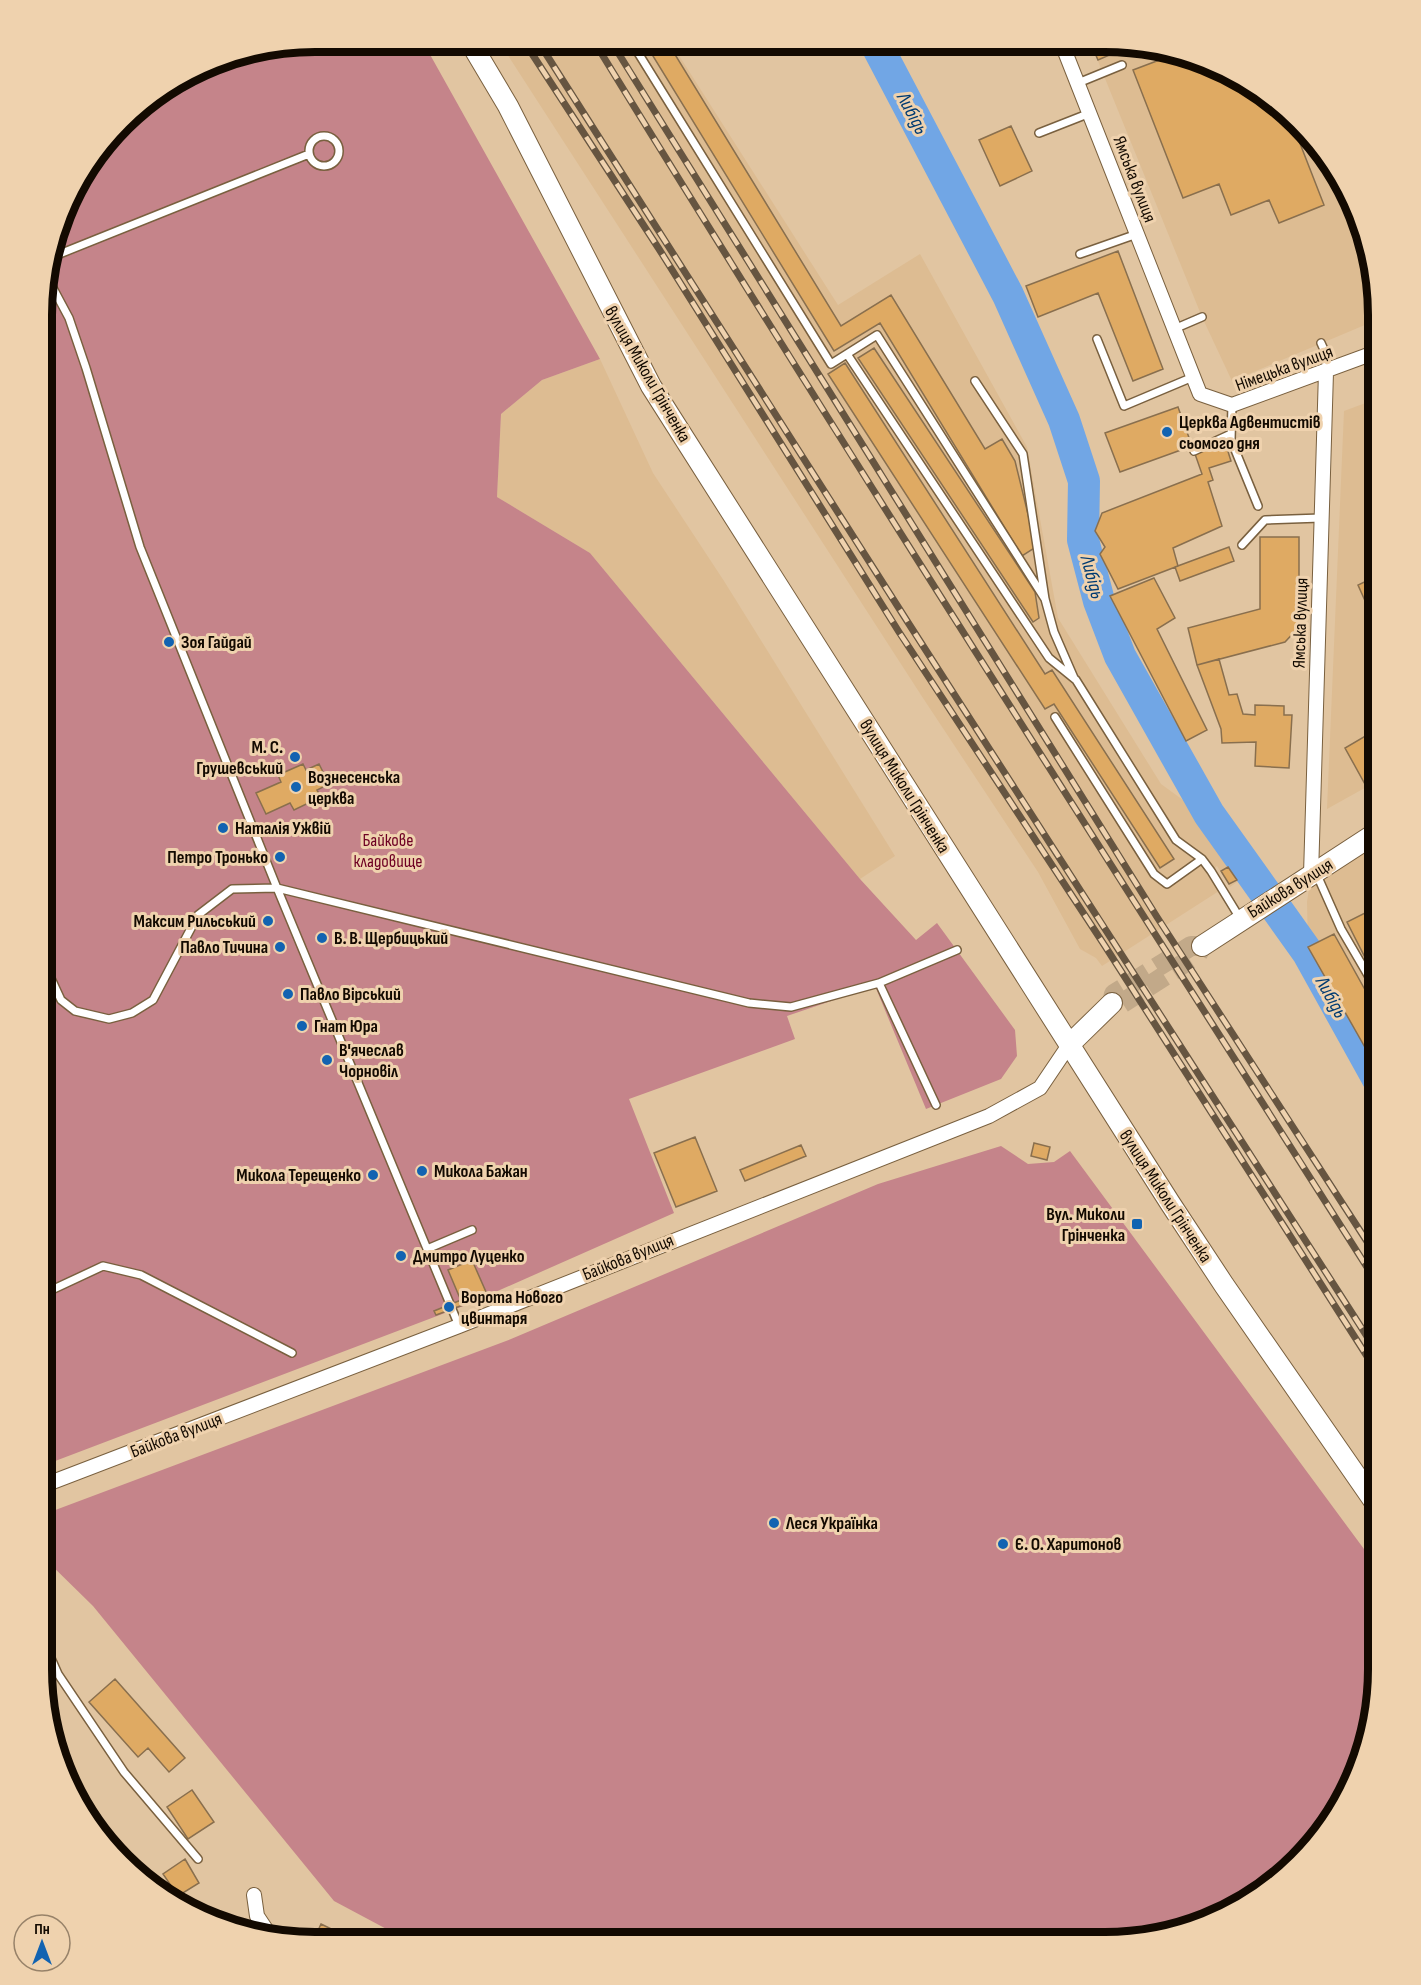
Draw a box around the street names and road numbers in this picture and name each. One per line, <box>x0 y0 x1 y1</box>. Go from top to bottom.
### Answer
street label: Ямська вулиця <box>1108 133 1161 225</box>
street label: вулиця Миколи Грінченка <box>600 302 695 446</box>
street label: Німецька вулиця <box>1232 341 1336 396</box>
street label: Ямська вулиця <box>1288 577 1313 669</box>
street label: вулиця Миколи Грінченка <box>855 716 954 857</box>
street label: Байкова вулиця <box>1244 854 1337 923</box>
street label: вулиця Миколи Грінченка <box>1115 1126 1216 1266</box>
street label: Байкова вулиця <box>580 1230 677 1285</box>
street label: Байкова вулиця <box>127 1408 225 1463</box>

